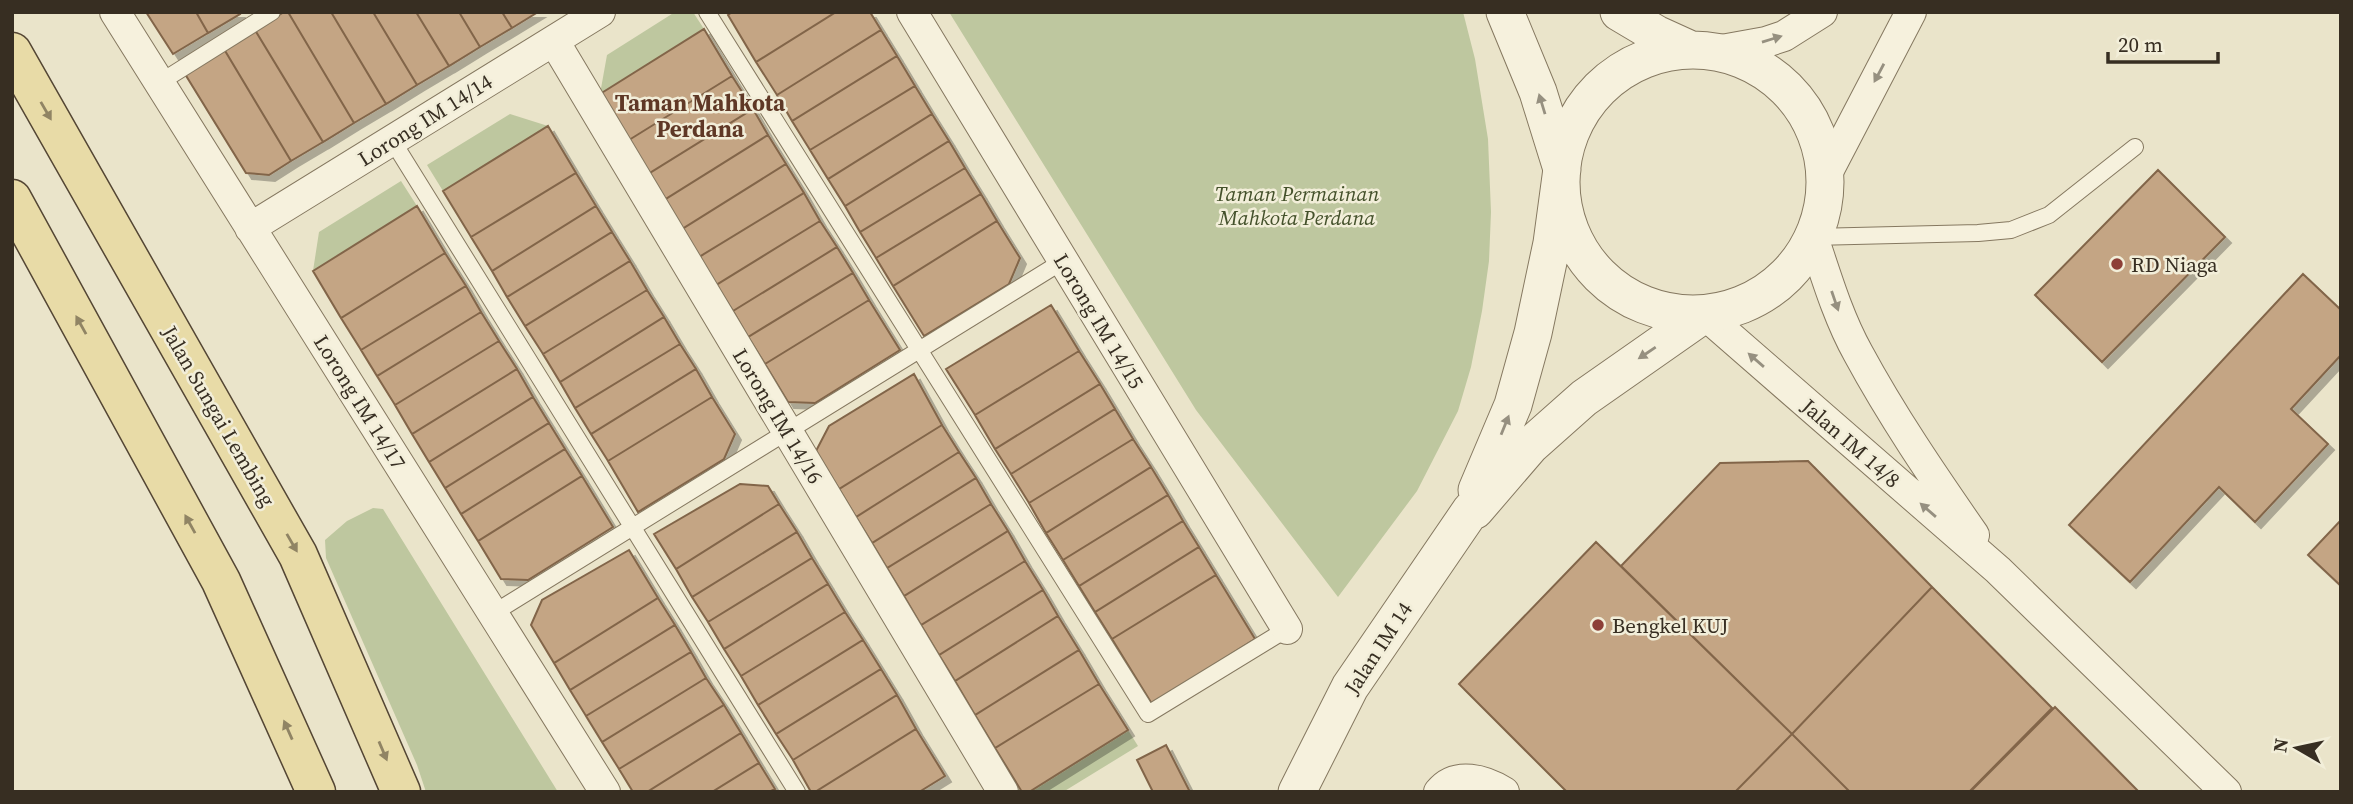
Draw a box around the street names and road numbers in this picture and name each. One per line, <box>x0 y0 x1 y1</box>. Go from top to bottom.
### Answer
street label: Lorong IM 14/14 <box>352 67 498 173</box>
street label: Lorong IM 14/15 <box>1047 248 1151 394</box>
street label: Jalan Sungai Lembing <box>155 319 283 512</box>
street label: Lorong IM 14/17 <box>307 329 413 475</box>
street label: Lorong IM 14/16 <box>726 343 830 489</box>
street label: Jalan IM 14/8 <box>1795 391 1907 494</box>
street label: Jalan IM 14 <box>1337 596 1419 701</box>

